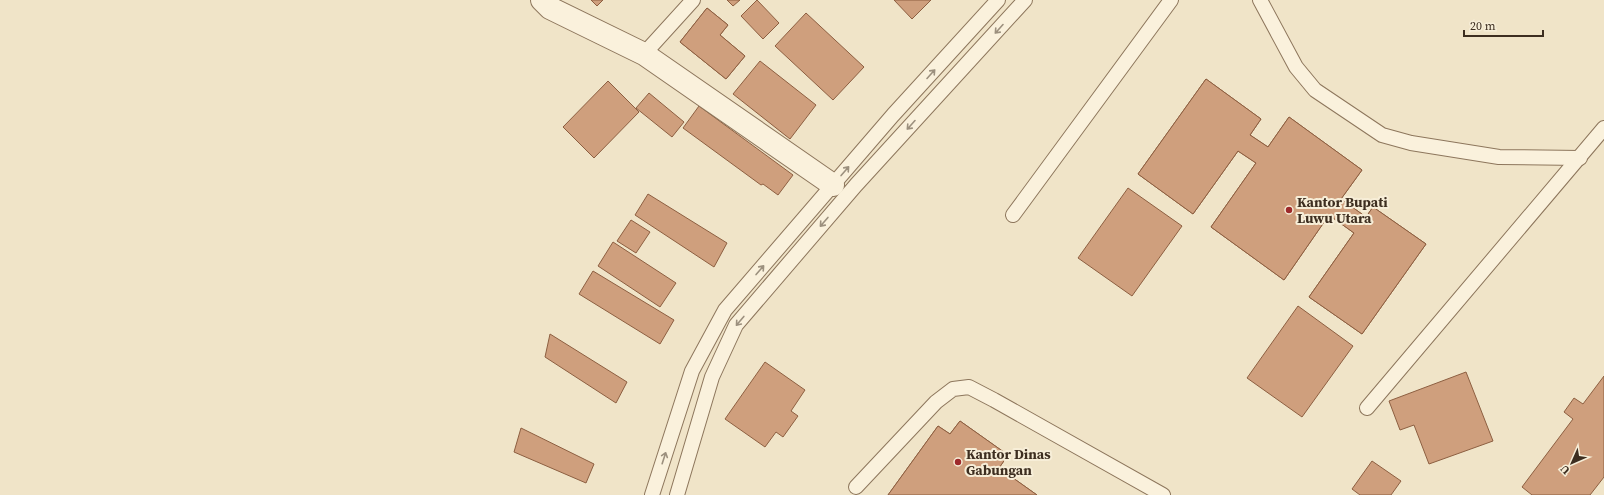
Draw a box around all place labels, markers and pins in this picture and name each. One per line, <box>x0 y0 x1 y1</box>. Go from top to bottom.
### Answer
place label: Kantor Bupati Luwu Utara <box>1297 192 1388 228</box>
marker: Kantor Bupati Luwu Utara <box>1284 205 1294 215</box>
place label: Kantor Dinas Gabungan <box>966 444 1051 480</box>
marker: Kantor Dinas Gabungan <box>953 457 963 467</box>

